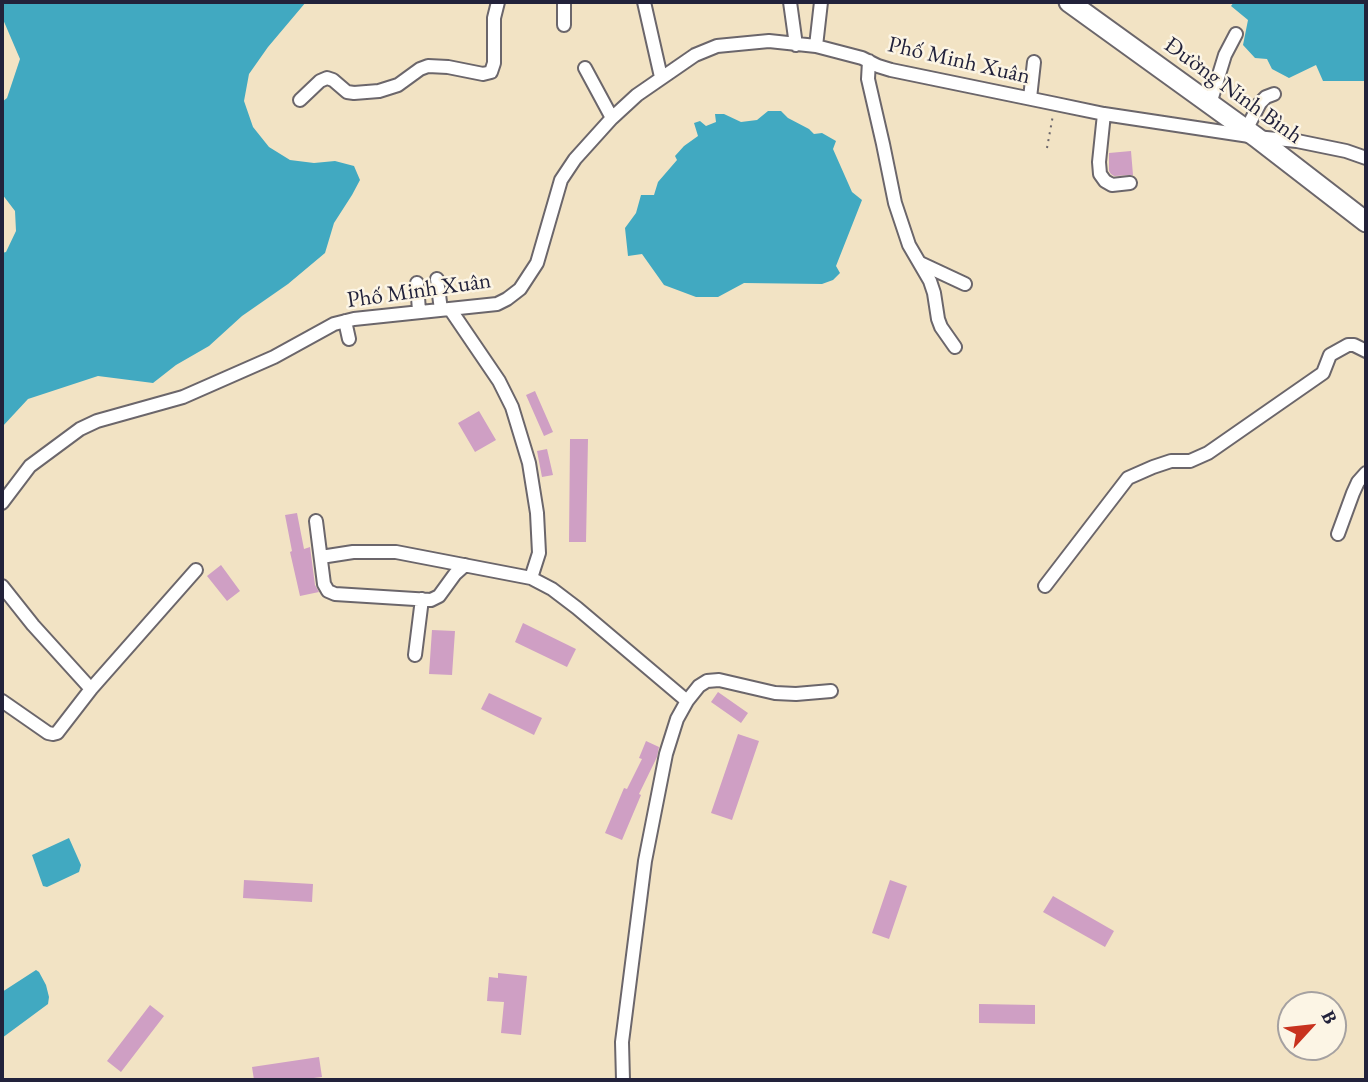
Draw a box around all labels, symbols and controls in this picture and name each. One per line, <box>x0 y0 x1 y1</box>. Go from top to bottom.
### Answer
street label: Phố Minh Xuân <box>885 31 1033 91</box>
street label: Đường Ninh Bình <box>1158 32 1308 150</box>
street label: Phố Minh Xuân <box>345 267 493 315</box>
north arrow <box>1277 991 1347 1061</box>
text: B <box>1316 1006 1343 1028</box>

